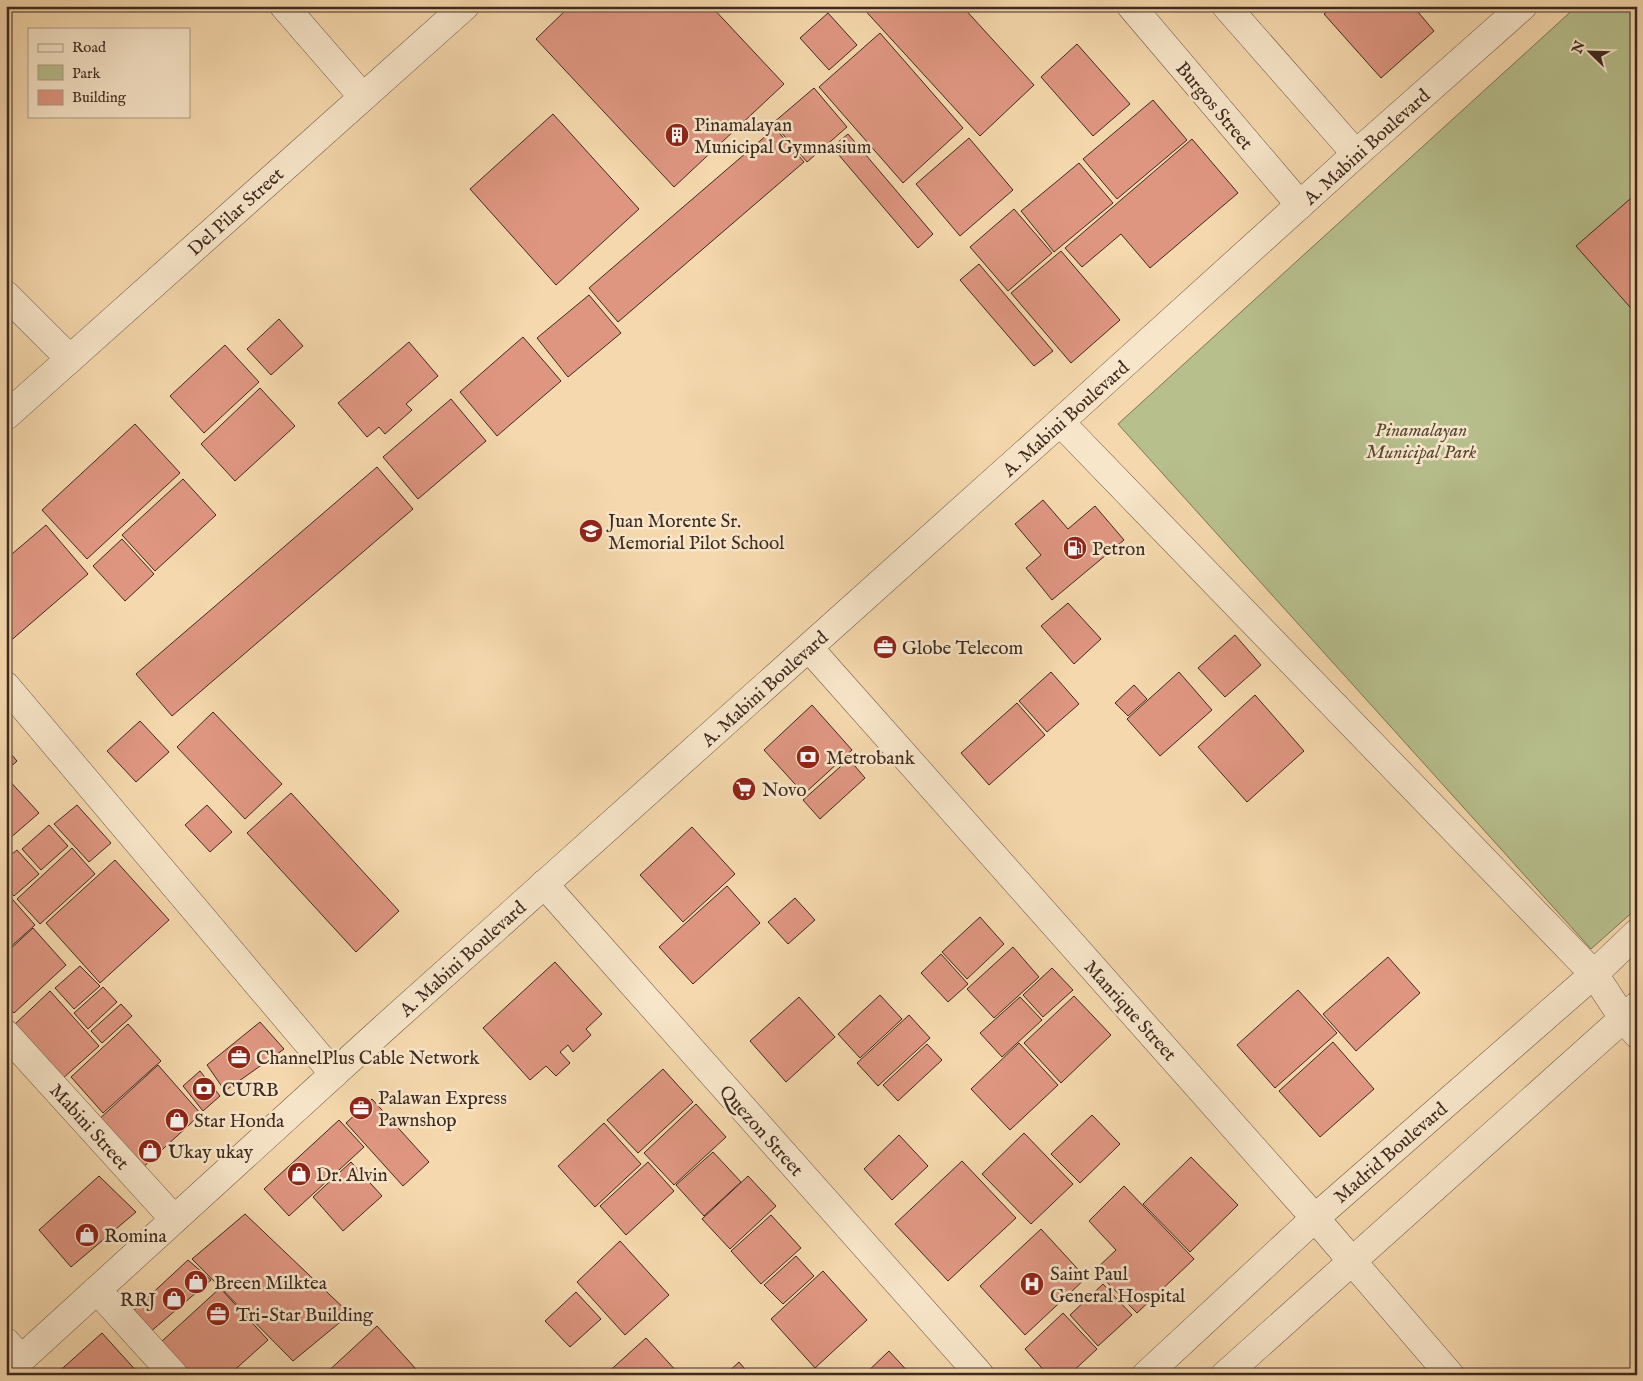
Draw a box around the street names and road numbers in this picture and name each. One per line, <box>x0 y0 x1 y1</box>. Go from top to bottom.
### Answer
street label: Burgos Street <box>1170 57 1258 156</box>
street label: A. Mabini Boulevard <box>1298 84 1436 211</box>
street label: Del Pilar Street <box>183 163 290 262</box>
street label: A. Mabini Boulevard <box>997 356 1135 483</box>
street label: A. Mabini Boulevard <box>696 626 834 753</box>
street label: A. Mabini Boulevard <box>394 896 532 1023</box>
street label: Manrique Street <box>1078 956 1181 1067</box>
street label: Mabini Street <box>44 1079 134 1176</box>
street label: Quezon Street <box>713 1081 808 1182</box>
street label: Madrid Boulevard <box>1330 1097 1454 1209</box>

